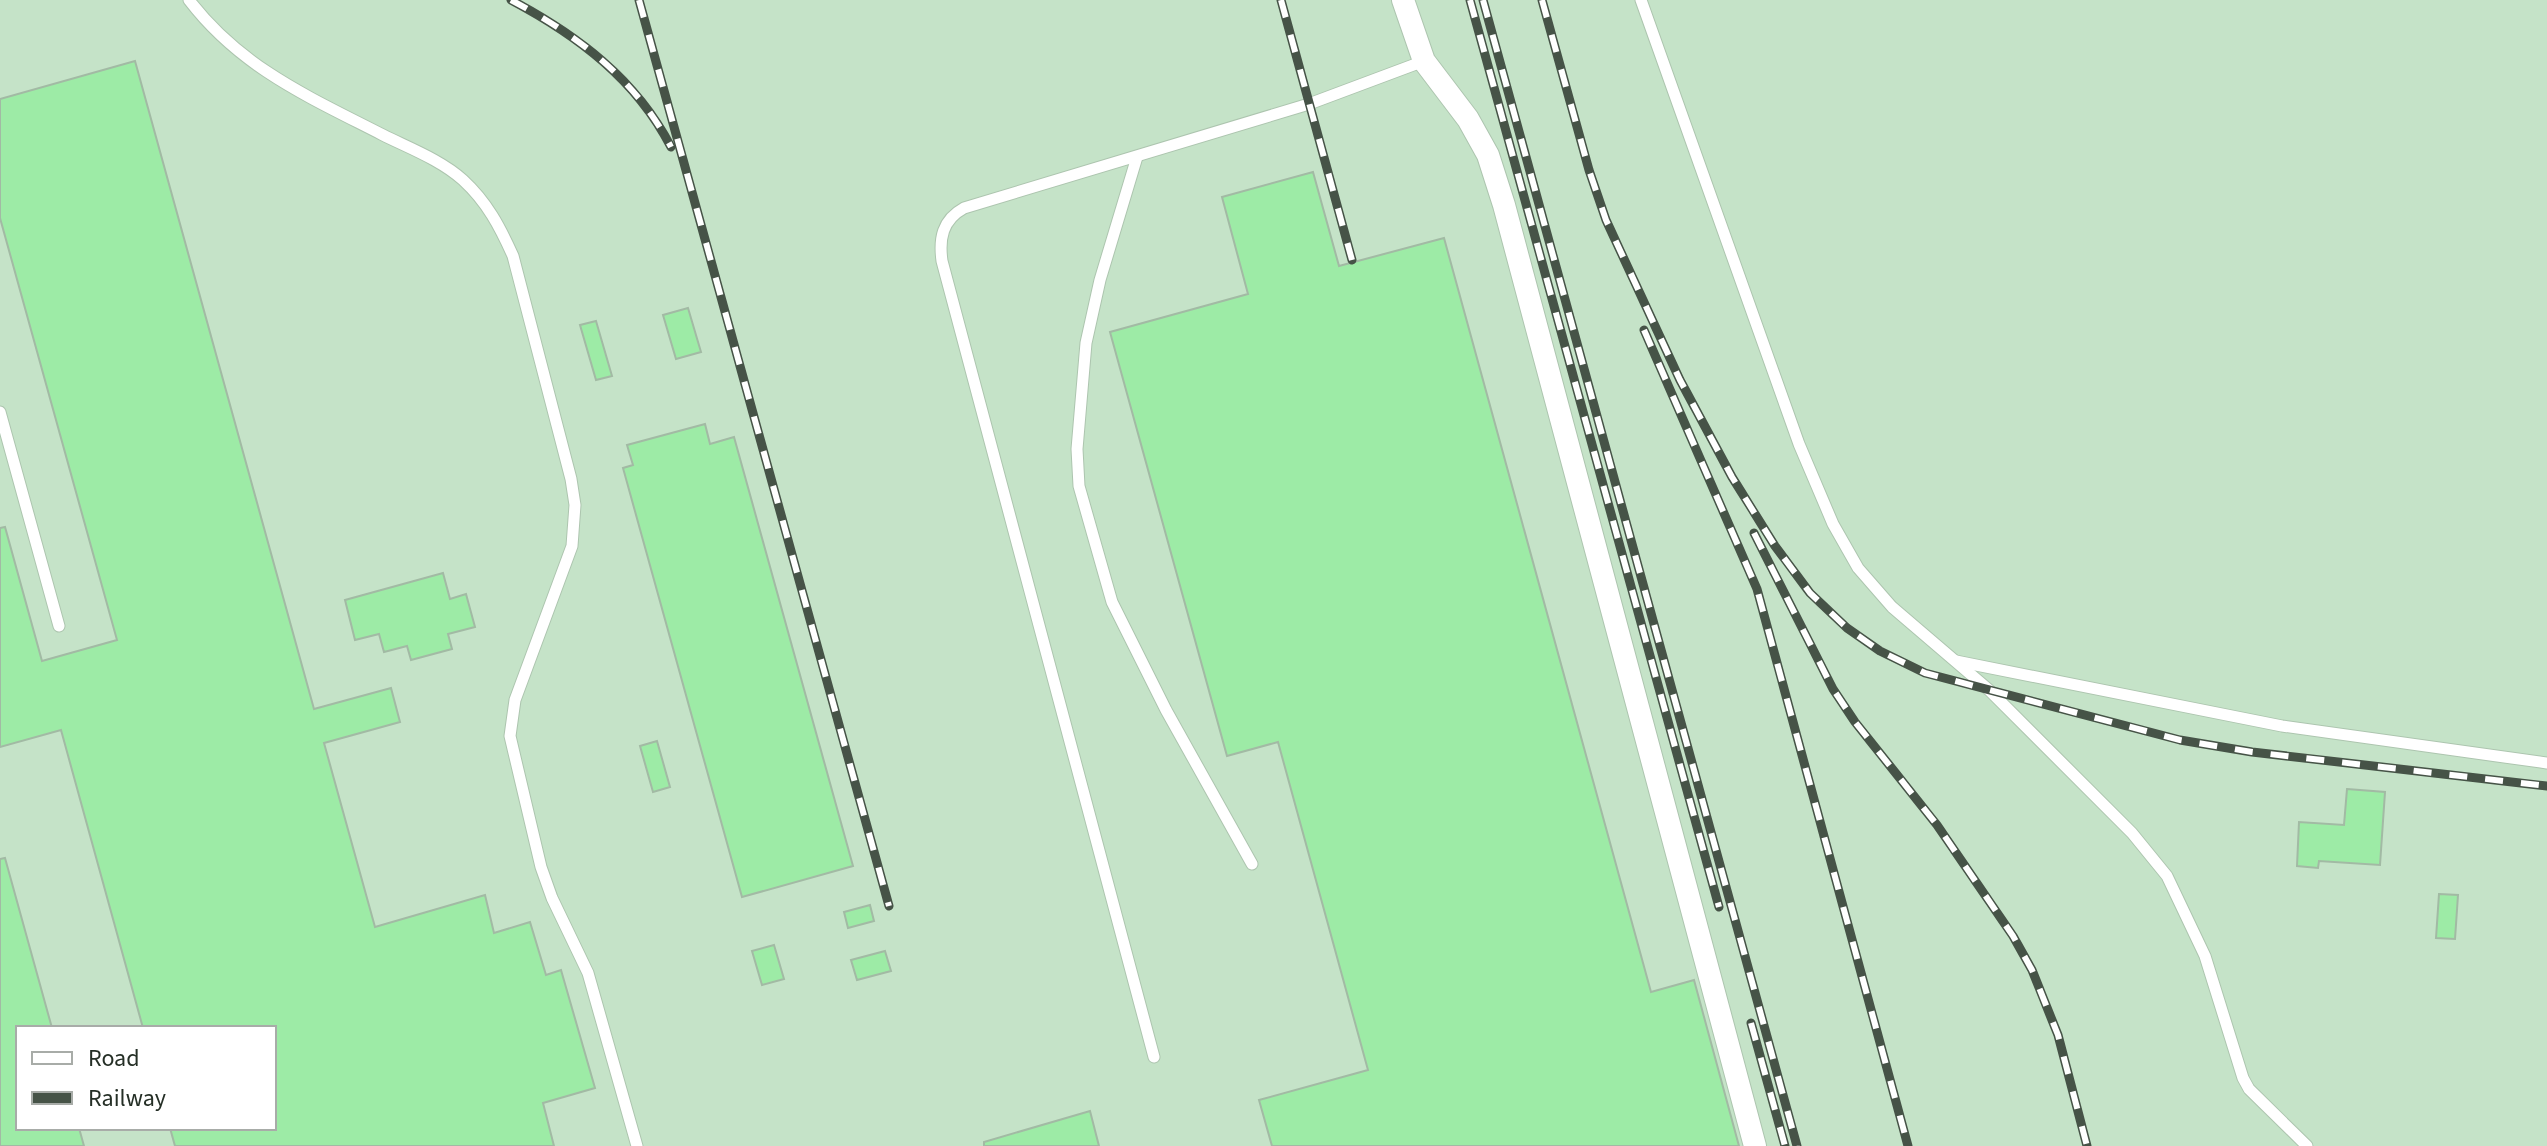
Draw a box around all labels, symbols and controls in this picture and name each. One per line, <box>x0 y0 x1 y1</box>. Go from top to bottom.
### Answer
legend <box>16 1026 276 1130</box>
text: Road <box>88 1041 140 1076</box>
text: Railway <box>88 1081 166 1116</box>

